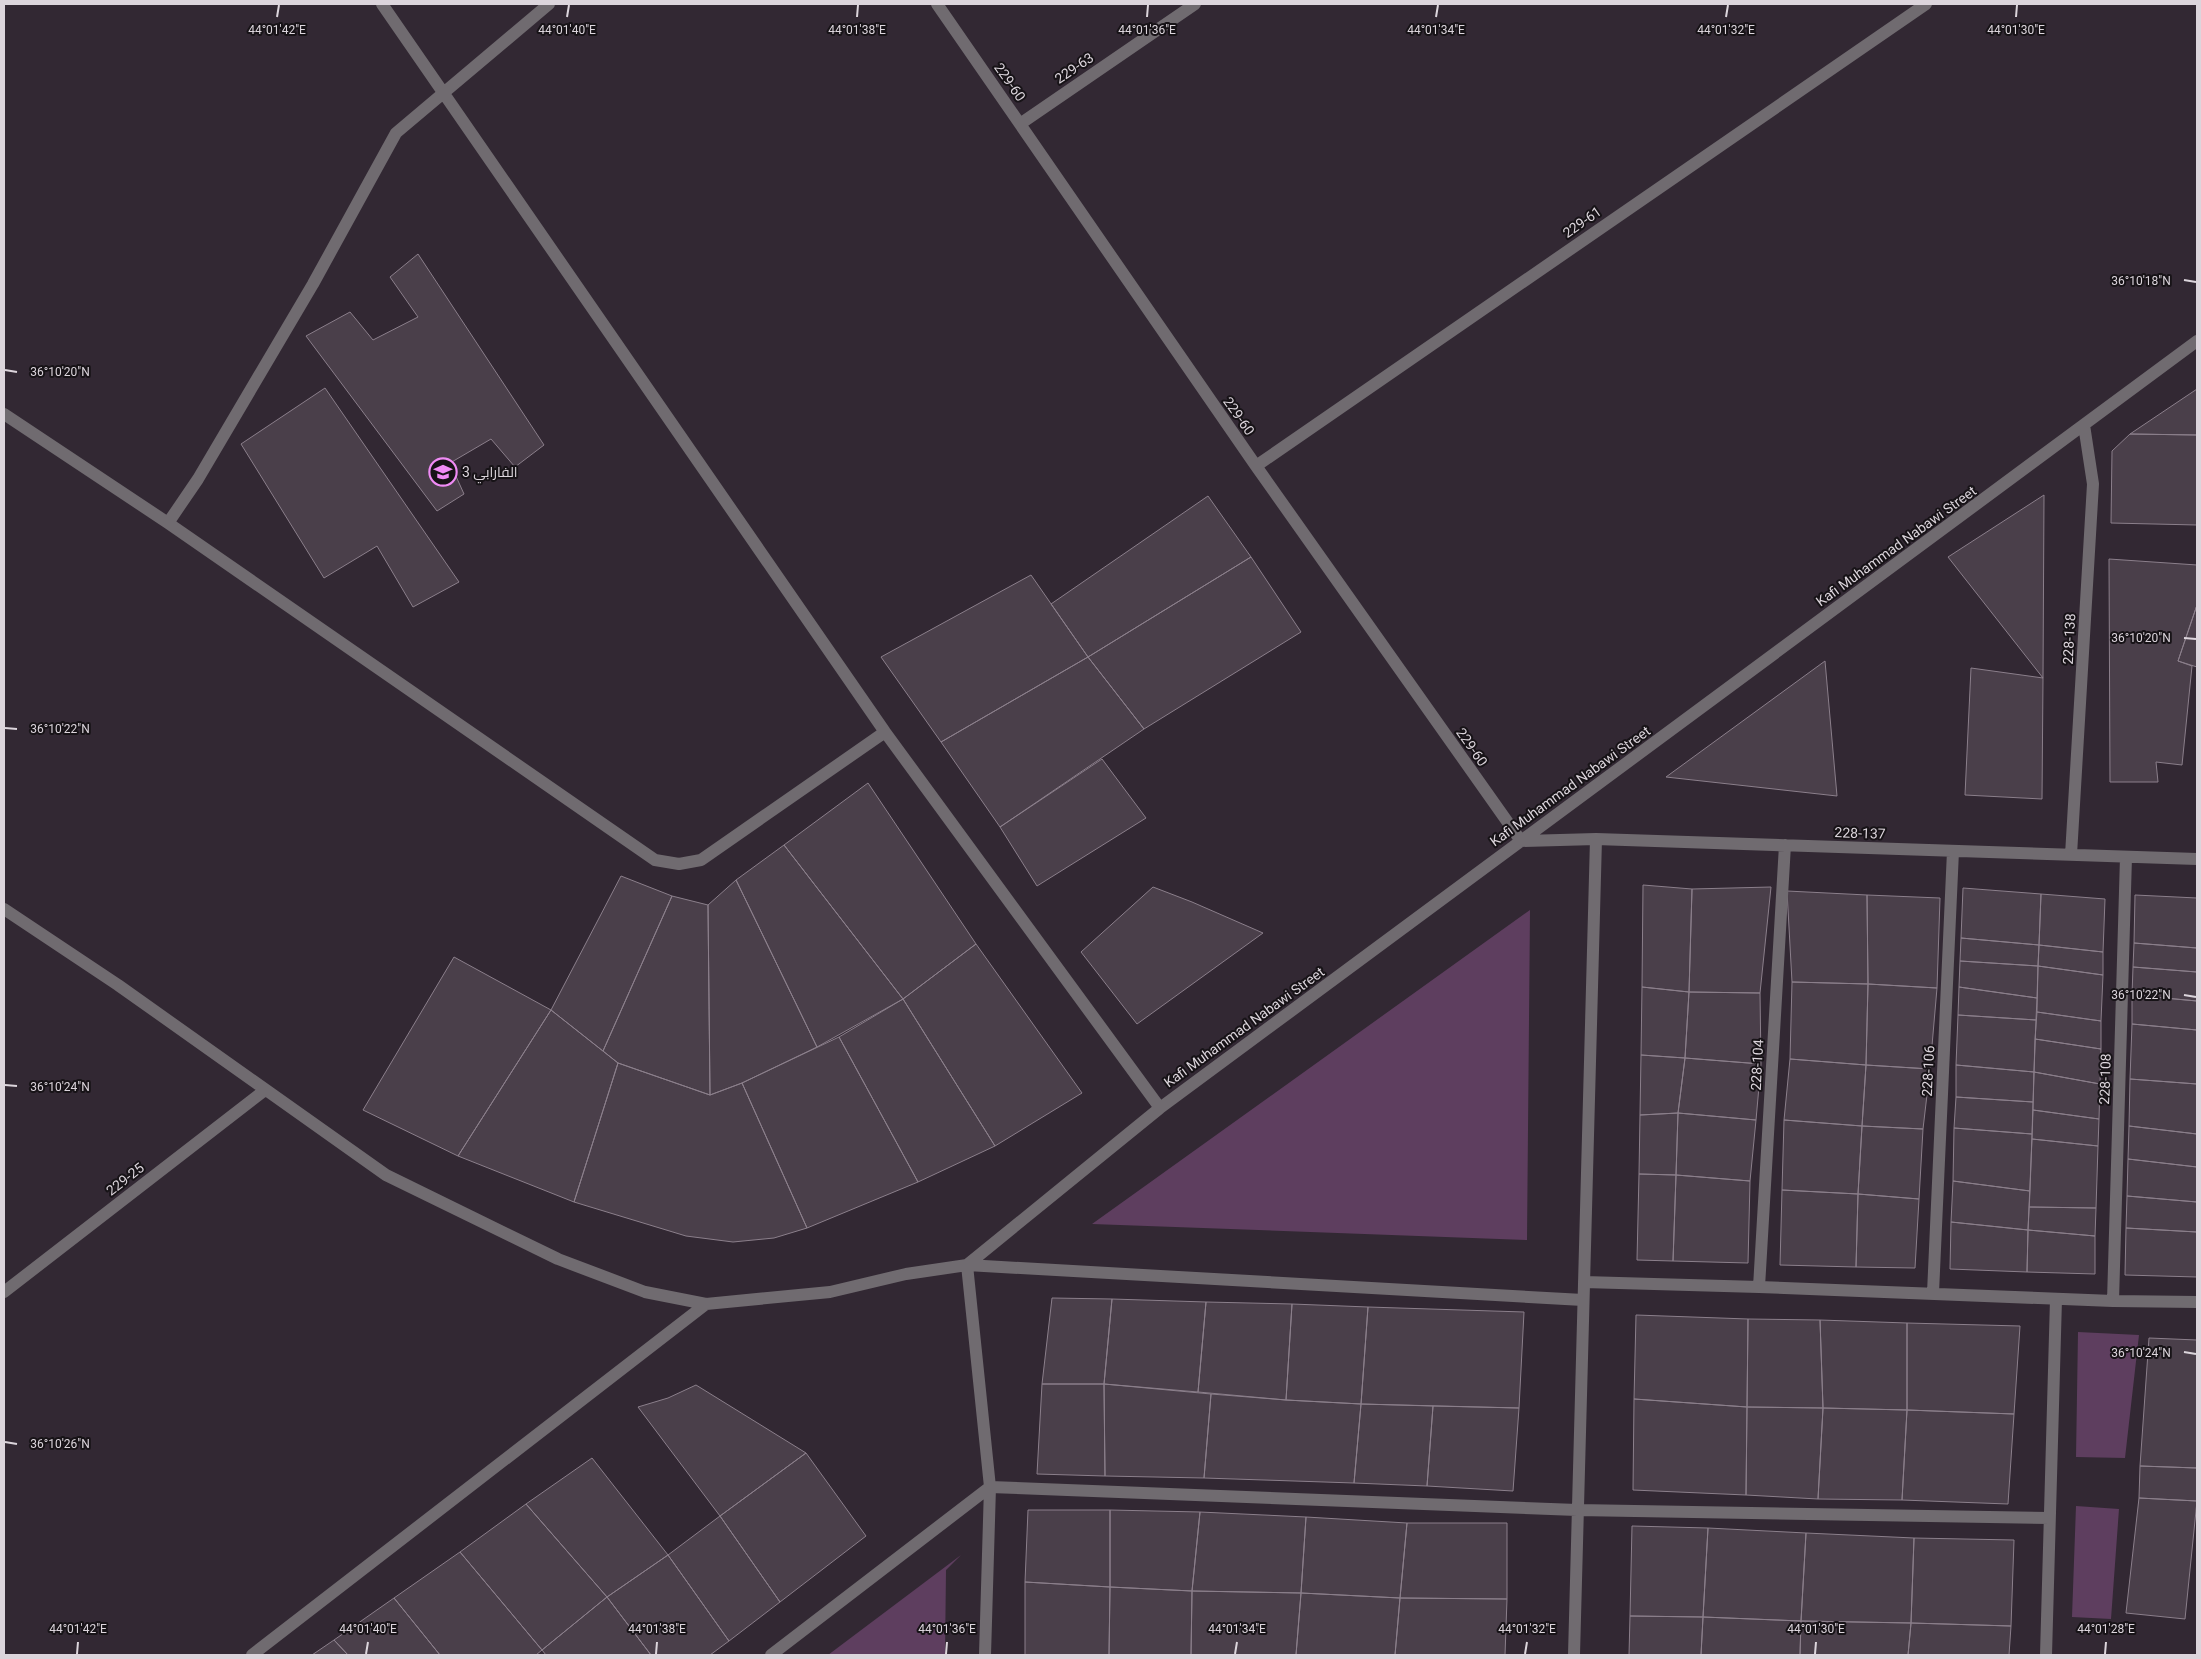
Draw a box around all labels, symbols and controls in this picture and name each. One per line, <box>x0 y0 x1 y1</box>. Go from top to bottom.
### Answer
text: 44°01'42"E <box>248 23 306 37</box>
text: 44°01'40"E <box>538 23 596 37</box>
text: 44°01'38"E <box>828 23 886 37</box>
text: 44°01'36"E <box>1118 23 1176 37</box>
text: 44°01'34"E <box>1407 23 1465 37</box>
text: 44°01'32"E <box>1697 23 1755 37</box>
text: 44°01'30"E <box>1987 23 2045 37</box>
street label: 229-63 <box>1052 49 1096 87</box>
street label: 229-60 <box>991 60 1029 104</box>
street label: 229-61 <box>1560 203 1604 241</box>
text: 36°10'18"N <box>2111 274 2171 288</box>
text: 36°10'20"N <box>30 365 90 379</box>
street label: 229-60 <box>1220 394 1258 438</box>
school or university icon: الفارابي 3 <box>428 457 458 487</box>
place label: الفارابي 3 <box>462 464 518 484</box>
street label: Kafi Muhammad Nabawi Street <box>1813 482 1979 609</box>
street label: 228-138 <box>2060 613 2078 665</box>
text: 36°10'20"N <box>2111 631 2171 645</box>
text: 36°10'22"N <box>30 722 90 736</box>
street label: Kafi Muhammad Nabawi Street <box>1487 722 1653 849</box>
street label: 229-60 <box>1453 725 1491 769</box>
street label: 228-137 <box>1834 824 1886 842</box>
street label: Kafi Muhammad Nabawi Street <box>1161 963 1327 1090</box>
text: 36°10'22"N <box>2111 988 2171 1002</box>
street label: 228-104 <box>1748 1039 1766 1091</box>
street label: 228-106 <box>1919 1045 1937 1097</box>
street label: 228-108 <box>2096 1053 2114 1105</box>
text: 36°10'24"N <box>30 1080 90 1094</box>
street label: 229-25 <box>103 1159 147 1199</box>
text: 36°10'24"N <box>2111 1346 2171 1360</box>
text: 36°10'26"N <box>30 1437 90 1451</box>
text: 44°01'42"E <box>49 1622 107 1636</box>
text: 44°01'40"E <box>339 1622 397 1636</box>
text: 44°01'38"E <box>628 1622 686 1636</box>
text: 44°01'36"E <box>918 1622 976 1636</box>
text: 44°01'34"E <box>1208 1622 1266 1636</box>
text: 44°01'32"E <box>1498 1622 1556 1636</box>
text: 44°01'30"E <box>1787 1622 1845 1636</box>
text: 44°01'28"E <box>2077 1622 2135 1636</box>

